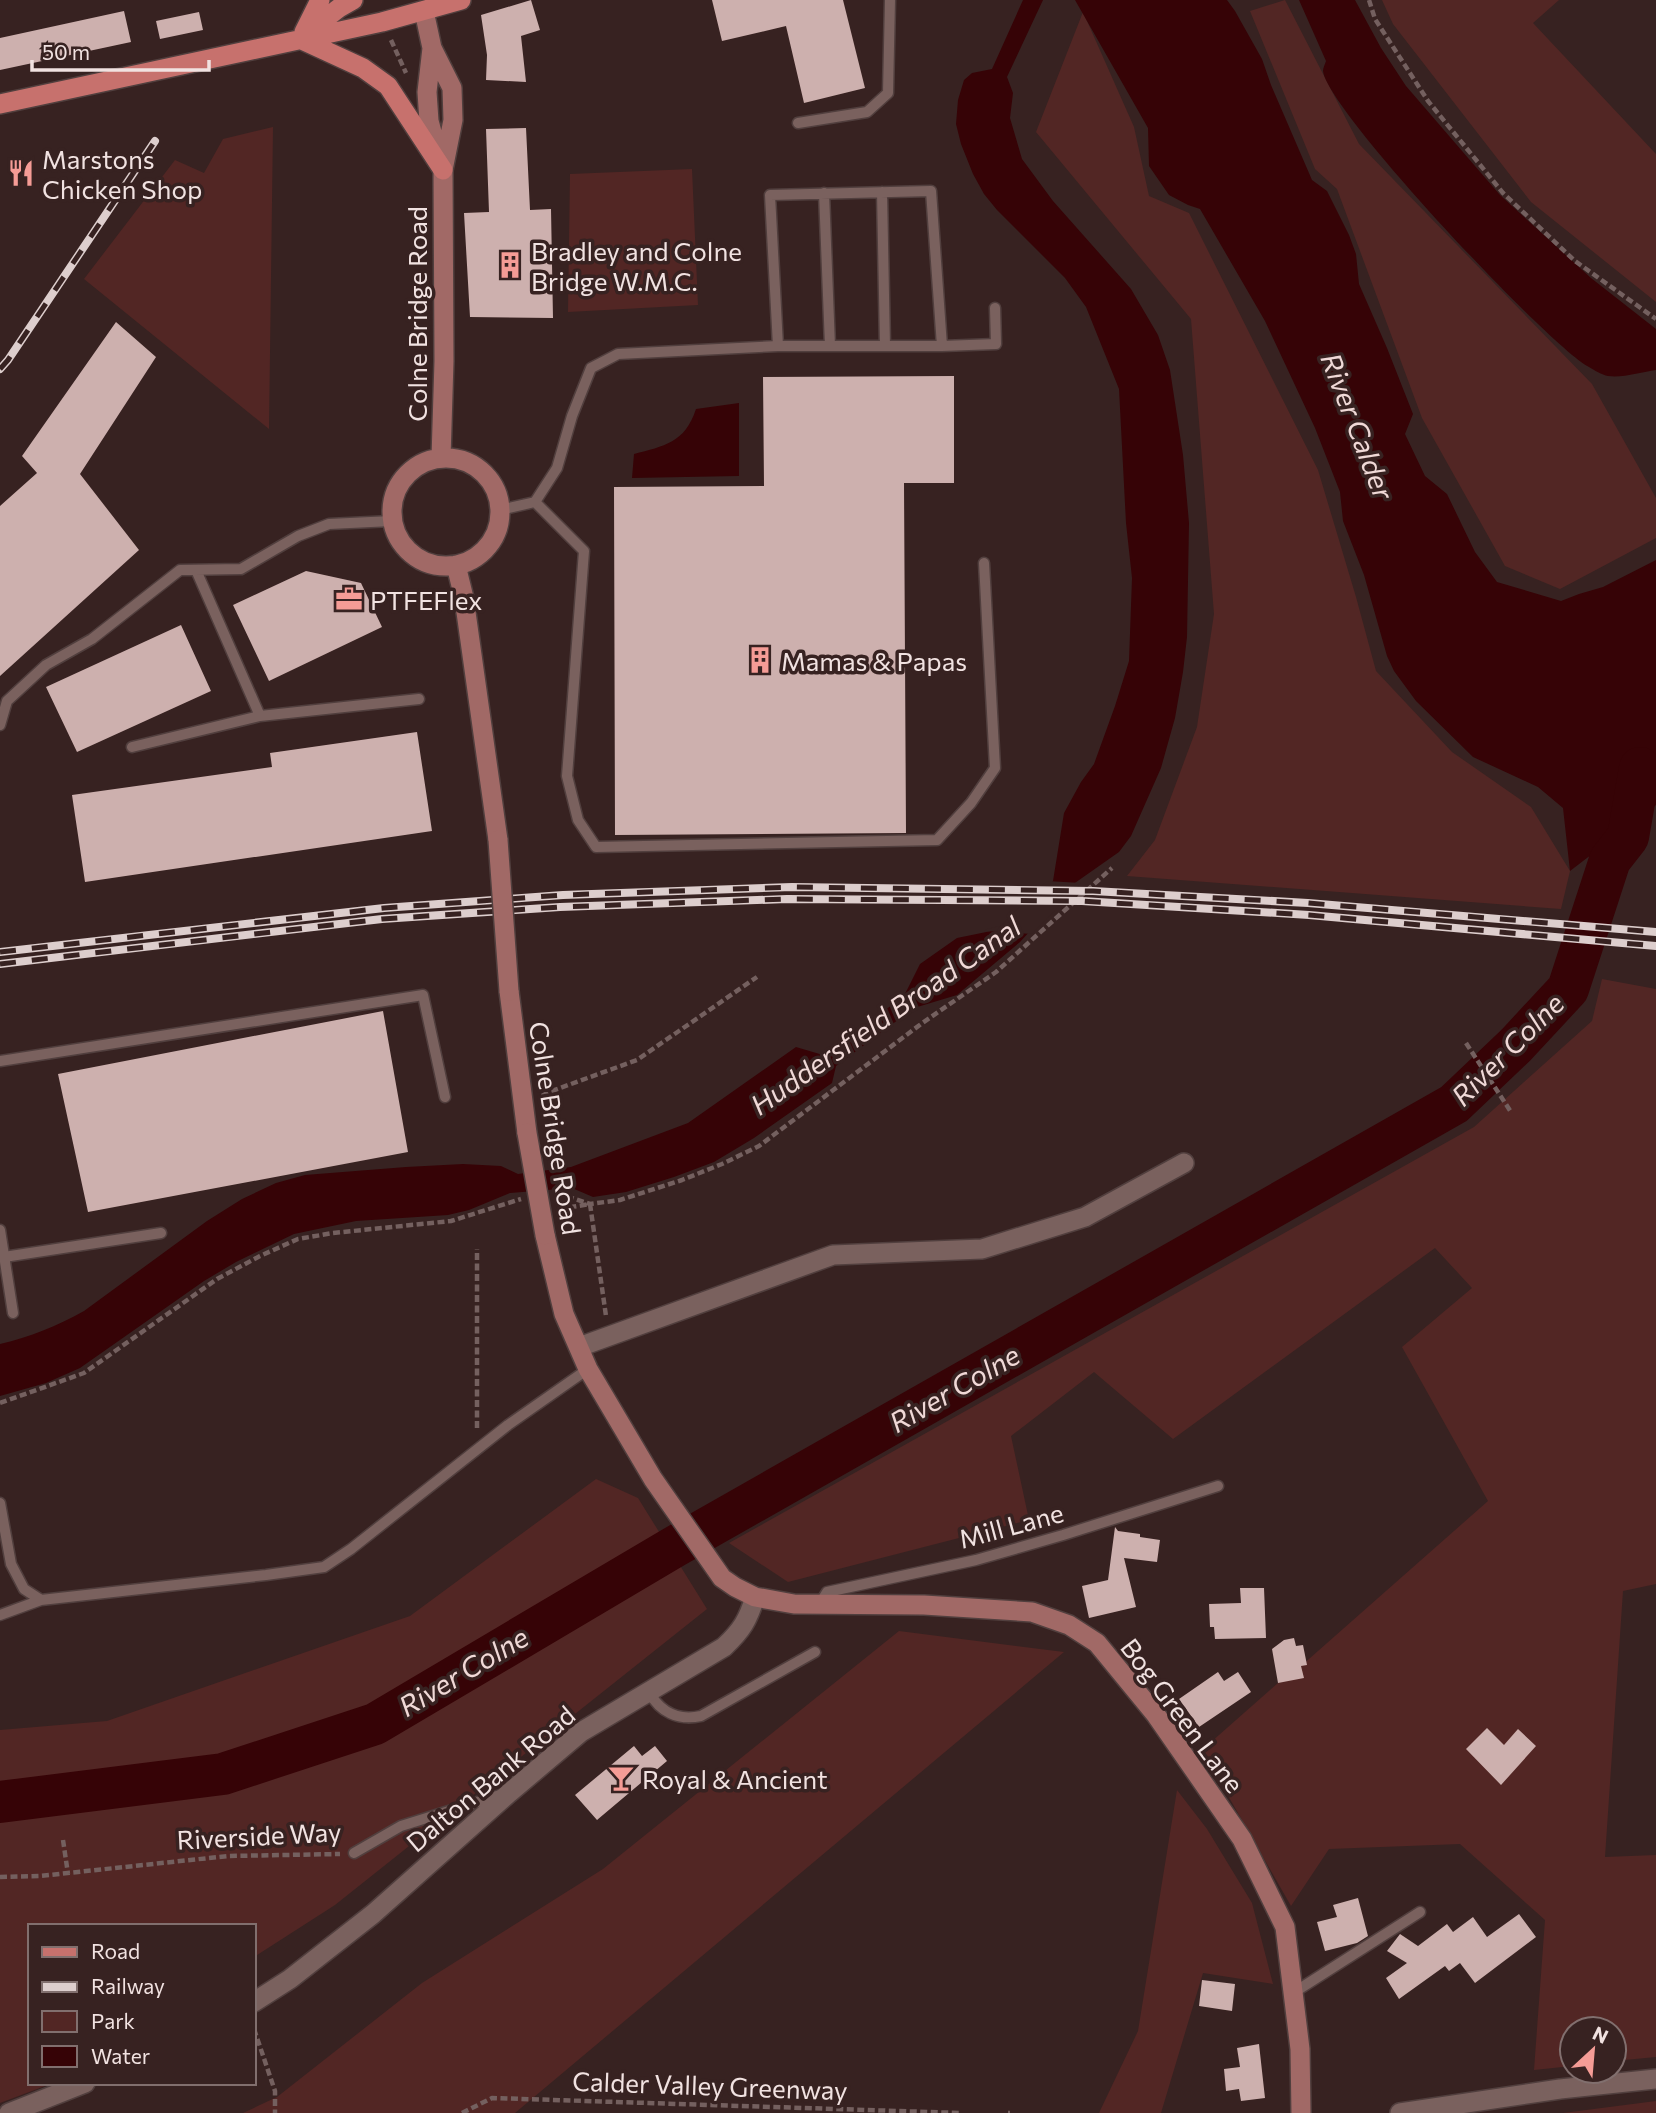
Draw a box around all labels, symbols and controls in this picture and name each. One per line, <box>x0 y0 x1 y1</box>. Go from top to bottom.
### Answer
scale bar <box>32 28 208 72</box>
text: 50 m <box>42 39 90 64</box>
place label: Marstons Chicken Shop <box>42 143 202 204</box>
restaurant icon: Marstons Chicken Shop <box>6 158 36 188</box>
street label: Colne Bridge Road <box>401 206 432 422</box>
place label: Bradley and Colne Bridge W.M.C. <box>531 235 742 296</box>
building icon: Bradley and Colne Bridge W.M.C. <box>495 250 525 280</box>
water label: River Calder <box>1314 348 1402 505</box>
office icon: PTFEFlex <box>334 584 364 614</box>
place label: PTFEFlex <box>370 584 483 615</box>
building icon: Mamas & Papas <box>745 645 775 675</box>
place label: Mamas & Papas <box>781 645 967 676</box>
water label: Huddersfield Broad Canal <box>743 908 1027 1121</box>
water label: River Colne <box>1444 985 1571 1112</box>
street label: Colne Bridge Road <box>524 1019 588 1237</box>
water label: River Colne <box>883 1337 1026 1439</box>
street label: Mill Lane <box>955 1496 1067 1554</box>
water label: River Colne <box>392 1619 534 1723</box>
street label: Bog Green Lane <box>1115 1632 1251 1798</box>
street label: Dalton Bank Road <box>399 1699 581 1857</box>
bar icon: Royal & Ancient <box>606 1763 636 1793</box>
place label: Royal & Ancient <box>642 1763 828 1794</box>
street label: Riverside Way <box>176 1815 342 1855</box>
legend <box>28 1924 256 2085</box>
text: Road <box>91 1938 140 1963</box>
text: Railway <box>91 1973 165 1998</box>
text: Park <box>91 2008 135 2033</box>
north arrow <box>1558 2015 1628 2085</box>
text: N <box>1589 2021 1612 2048</box>
text: Water <box>91 2043 150 2068</box>
street label: Calder Valley Greenway <box>572 2065 848 2105</box>

